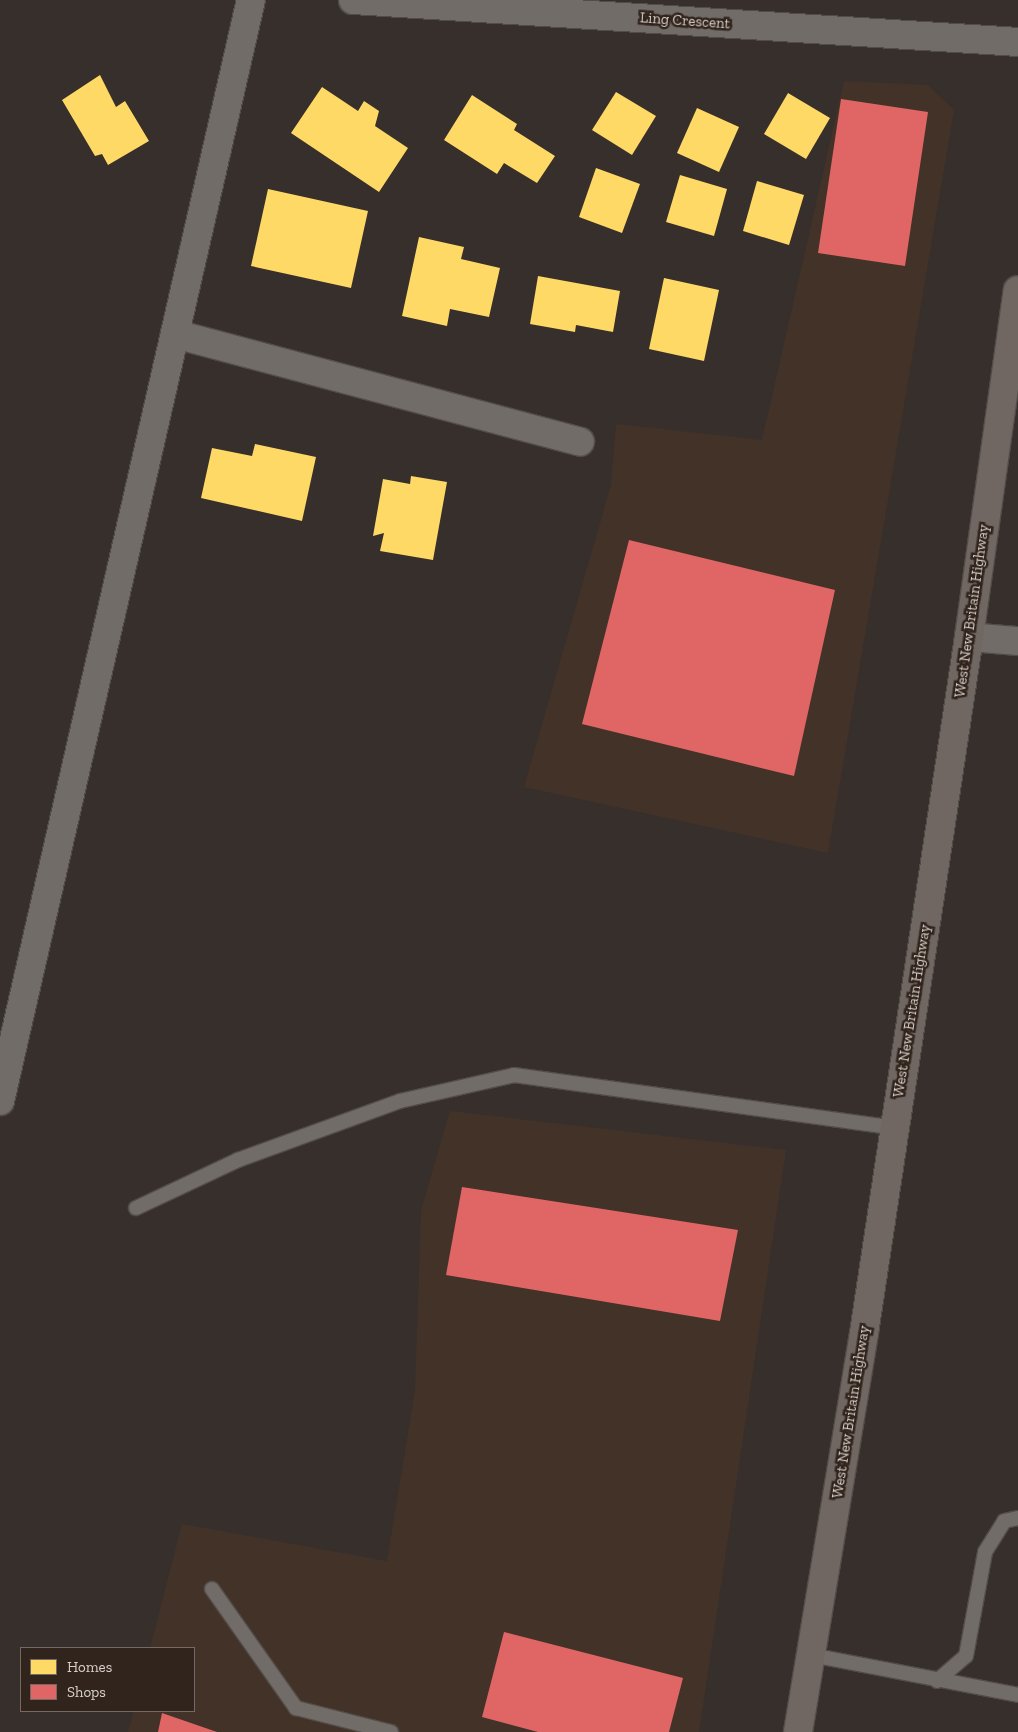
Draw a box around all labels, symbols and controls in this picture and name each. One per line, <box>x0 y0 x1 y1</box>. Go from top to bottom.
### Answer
street label: Ling Crescent <box>639 9 731 33</box>
street label: West New Britain Highway <box>951 523 993 699</box>
street label: West New Britain Highway <box>889 923 935 1099</box>
street label: West New Britain Highway <box>828 1324 874 1500</box>
legend <box>20 1647 195 1712</box>
text: Homes <box>67 1658 112 1676</box>
text: Shops <box>67 1683 106 1701</box>

